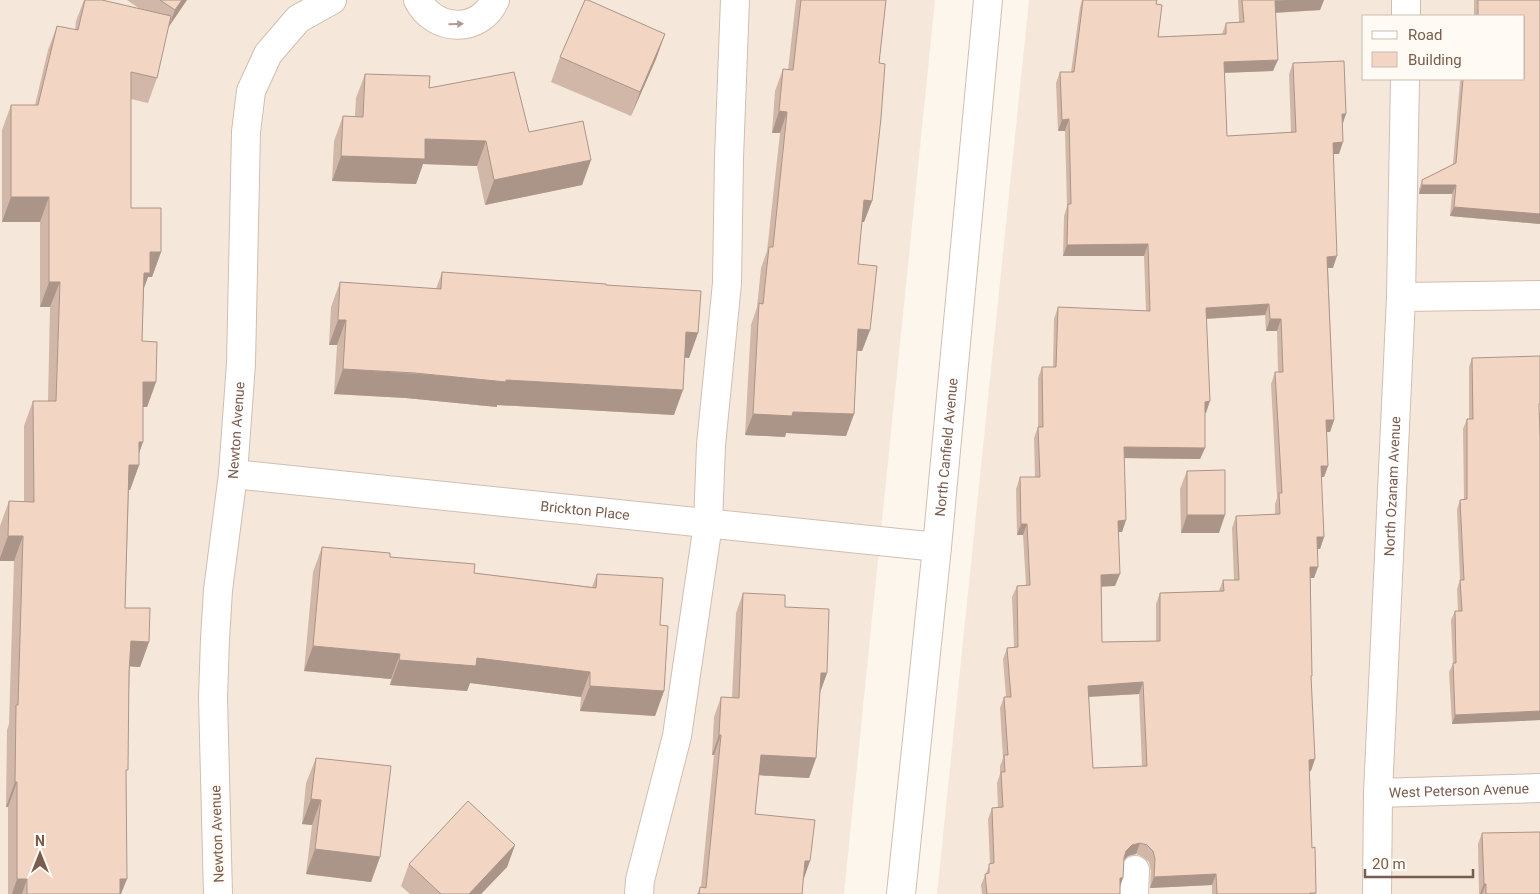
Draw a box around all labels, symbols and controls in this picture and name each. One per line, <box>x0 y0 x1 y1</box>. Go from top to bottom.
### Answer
legend <box>1362 15 1525 80</box>
one-way arrow <box>449 20 465 28</box>
text: Road <box>1408 26 1442 44</box>
text: Building <box>1408 51 1462 69</box>
street label: North Canfield Avenue <box>932 377 961 517</box>
street label: Newton Avenue <box>225 381 248 479</box>
street label: North Ozanam Avenue <box>1381 416 1403 557</box>
street label: Brickton Place <box>540 498 631 523</box>
street label: West Peterson Avenue <box>1389 780 1529 801</box>
street label: Newton Avenue <box>207 785 227 883</box>
north arrow <box>15 829 65 879</box>
text: N <box>35 833 45 849</box>
scale bar <box>1365 846 1472 878</box>
text: 20 m <box>1372 855 1406 873</box>

